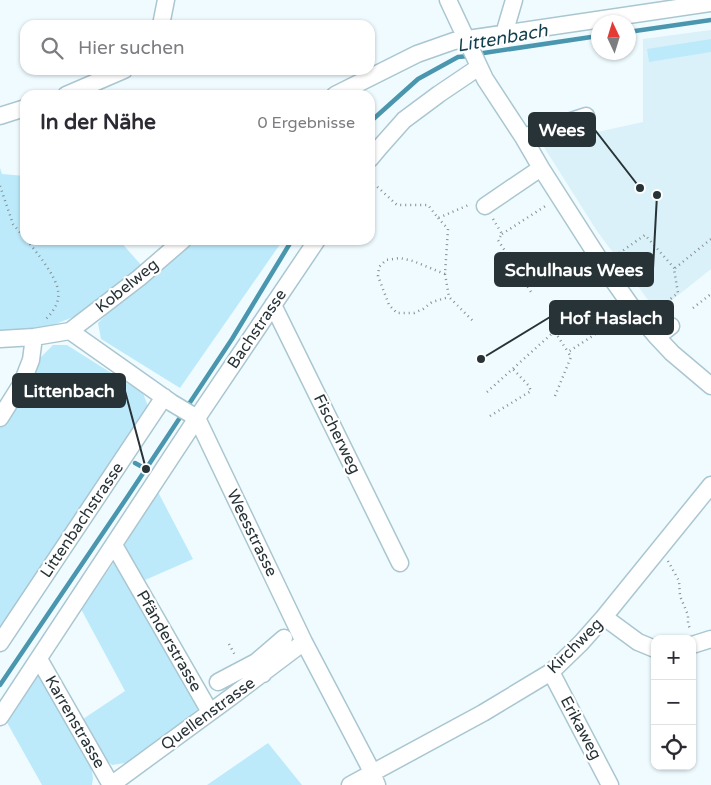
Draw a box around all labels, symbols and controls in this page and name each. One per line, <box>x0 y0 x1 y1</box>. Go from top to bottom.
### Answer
north arrow <box>591 15 636 60</box>
water label: Littenbach <box>455 19 550 57</box>
search box <box>20 20 375 75</box>
icon: search <box>38 34 66 62</box>
text: Hier suchen <box>78 37 185 59</box>
text: In der Nähe <box>40 110 156 135</box>
text: 0 Ergebnisse <box>257 113 355 133</box>
callout: Wees <box>529 113 595 146</box>
text: Wees <box>539 119 586 141</box>
callout: Schulhaus Wees <box>495 253 653 286</box>
street label: Kobelweg <box>91 255 163 317</box>
text: Schulhaus Wees <box>505 259 644 281</box>
street label: Bachstrasse <box>223 285 291 373</box>
callout: Hof Haslach <box>550 301 673 334</box>
text: Hof Haslach <box>559 307 663 329</box>
callout: Littenbach <box>13 374 125 407</box>
text: Littenbach <box>23 380 115 402</box>
street label: Fischerweg <box>309 391 365 477</box>
street label: Littenbachstrasse <box>36 459 128 581</box>
street label: Weesstrasse <box>222 486 282 580</box>
street label: Pfänderstrasse <box>132 587 206 695</box>
street label: Kirchweg <box>543 614 607 678</box>
map controls <box>651 635 696 770</box>
button: + <box>651 635 696 680</box>
street label: Karrenstrasse <box>40 672 110 772</box>
street label: Quellenstrasse <box>157 673 259 755</box>
button: − <box>651 680 696 725</box>
street label: Erikaweg <box>556 693 606 763</box>
button: locate <box>651 725 696 770</box>

